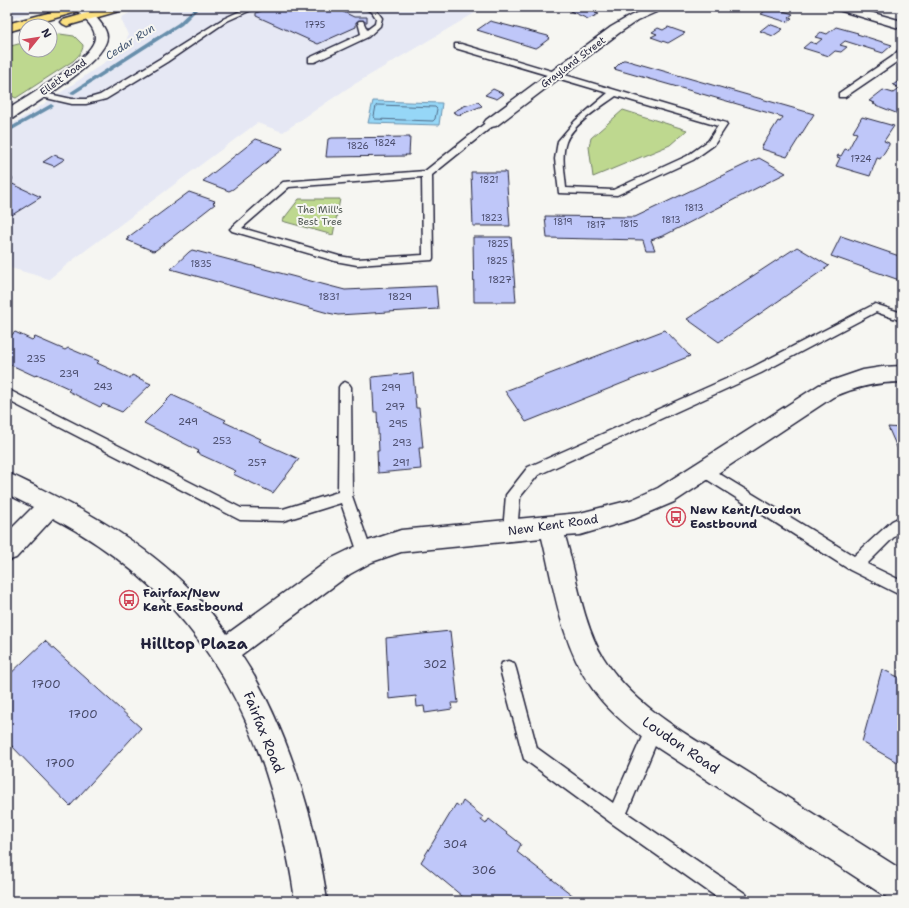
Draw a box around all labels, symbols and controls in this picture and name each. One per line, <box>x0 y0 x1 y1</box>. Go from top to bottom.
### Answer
north arrow <box>18 18 58 58</box>
house number: 1775 <box>305 19 325 31</box>
water label: Cedar Run <box>102 20 158 64</box>
text: N <box>38 26 55 41</box>
street label: Grayland Street <box>538 33 608 91</box>
street label: Ellett Road <box>37 55 89 98</box>
house number: 1824 <box>374 137 396 149</box>
house number: 1826 <box>347 140 369 152</box>
house number: 1724 <box>851 153 871 165</box>
house number: 1821 <box>480 174 499 186</box>
house number: 1813 <box>684 202 704 214</box>
park label: The Mill's Best Tree <box>297 203 343 228</box>
house number: 1823 <box>481 212 503 224</box>
house number: 1813 <box>661 214 681 226</box>
house number: 1819 <box>553 216 573 228</box>
house number: 1815 <box>620 218 638 230</box>
house number: 1817 <box>586 219 606 231</box>
house number: 1825 <box>487 238 509 250</box>
house number: 1825 <box>486 255 508 267</box>
house number: 1835 <box>191 258 211 270</box>
house number: 1827 <box>488 273 512 286</box>
house number: 1831 <box>318 290 340 303</box>
house number: 1829 <box>388 290 412 303</box>
house number: 235 <box>26 352 46 365</box>
house number: 239 <box>59 367 79 380</box>
house number: 243 <box>93 380 113 393</box>
house number: 299 <box>381 381 401 394</box>
house number: 297 <box>385 400 405 413</box>
house number: 249 <box>178 415 198 428</box>
house number: 295 <box>388 417 408 430</box>
house number: 253 <box>212 434 232 447</box>
house number: 293 <box>392 436 412 449</box>
house number: 257 <box>247 456 267 469</box>
house number: 291 <box>392 456 410 469</box>
place label: New Kent/Loudon Eastbound <box>690 502 801 532</box>
bus stop icon: New Kent/Loudon Eastbound <box>665 506 687 528</box>
street label: New Kent Road <box>507 511 599 539</box>
place label: Fairfax/New Kent Eastbound <box>143 585 243 615</box>
bus stop icon: Fairfax/New Kent Eastbound <box>118 589 140 611</box>
district label: Hilltop Plaza <box>140 633 248 654</box>
house number: 302 <box>423 656 447 672</box>
house number: 1700 <box>31 676 61 692</box>
street label: Fairfax Road <box>240 689 289 775</box>
house number: 1700 <box>68 706 98 722</box>
street label: Loudon Road <box>639 713 723 778</box>
house number: 1700 <box>45 755 75 771</box>
house number: 304 <box>443 836 467 852</box>
house number: 306 <box>472 862 496 878</box>

